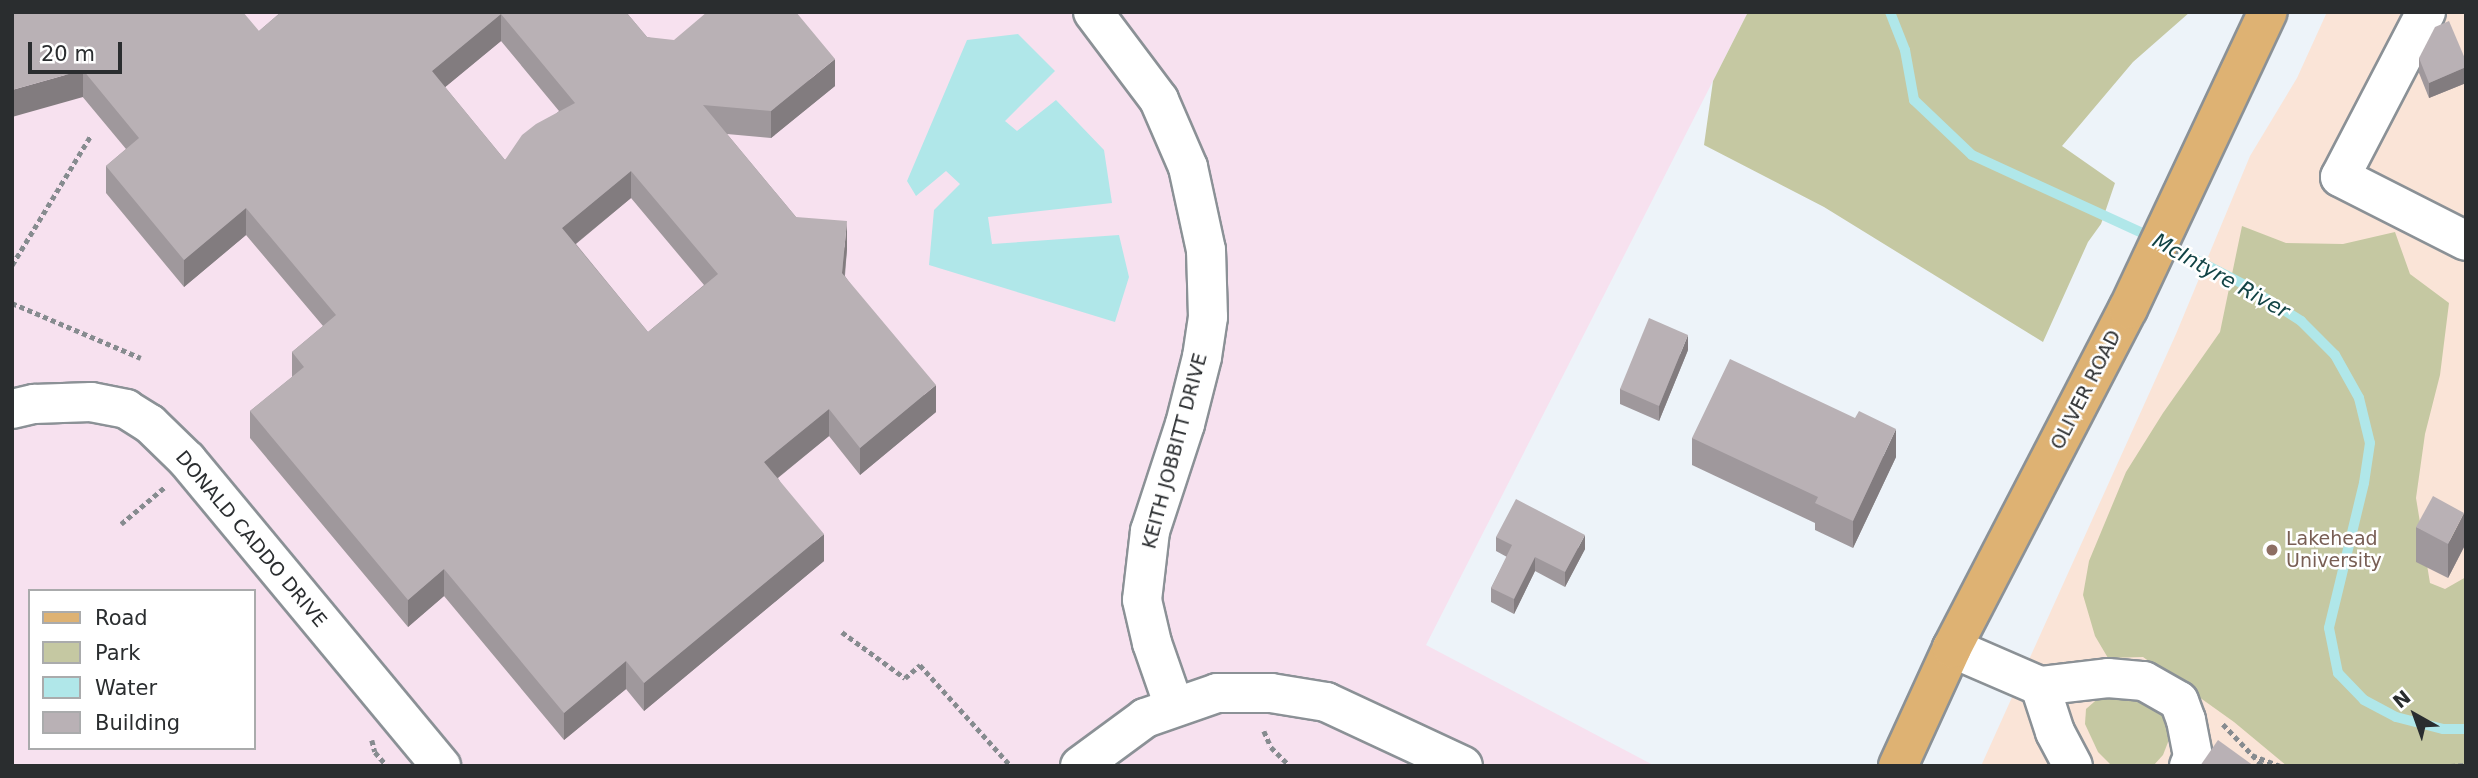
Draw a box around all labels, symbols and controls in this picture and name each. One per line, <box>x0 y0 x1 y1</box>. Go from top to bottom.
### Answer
scale bar <box>32 28 126 72</box>
text: 20 m <box>41 42 95 66</box>
water label: McIntyre River <box>2148 228 2294 324</box>
street label: OLIVER ROAD <box>2046 327 2126 453</box>
street label: KEITH JOBBITT DRIVE <box>1138 351 1212 551</box>
street label: DONALD CADDO DRIVE <box>171 446 331 632</box>
place label: Lakehead University <box>2286 528 2382 572</box>
marker: Lakehead University <box>2264 542 2280 558</box>
legend <box>28 589 256 750</box>
text: Road <box>95 606 148 630</box>
text: Park <box>95 641 140 665</box>
text: Water <box>95 676 157 700</box>
north arrow <box>2380 680 2450 750</box>
text: N <box>2388 685 2415 712</box>
text: Building <box>95 711 180 735</box>

